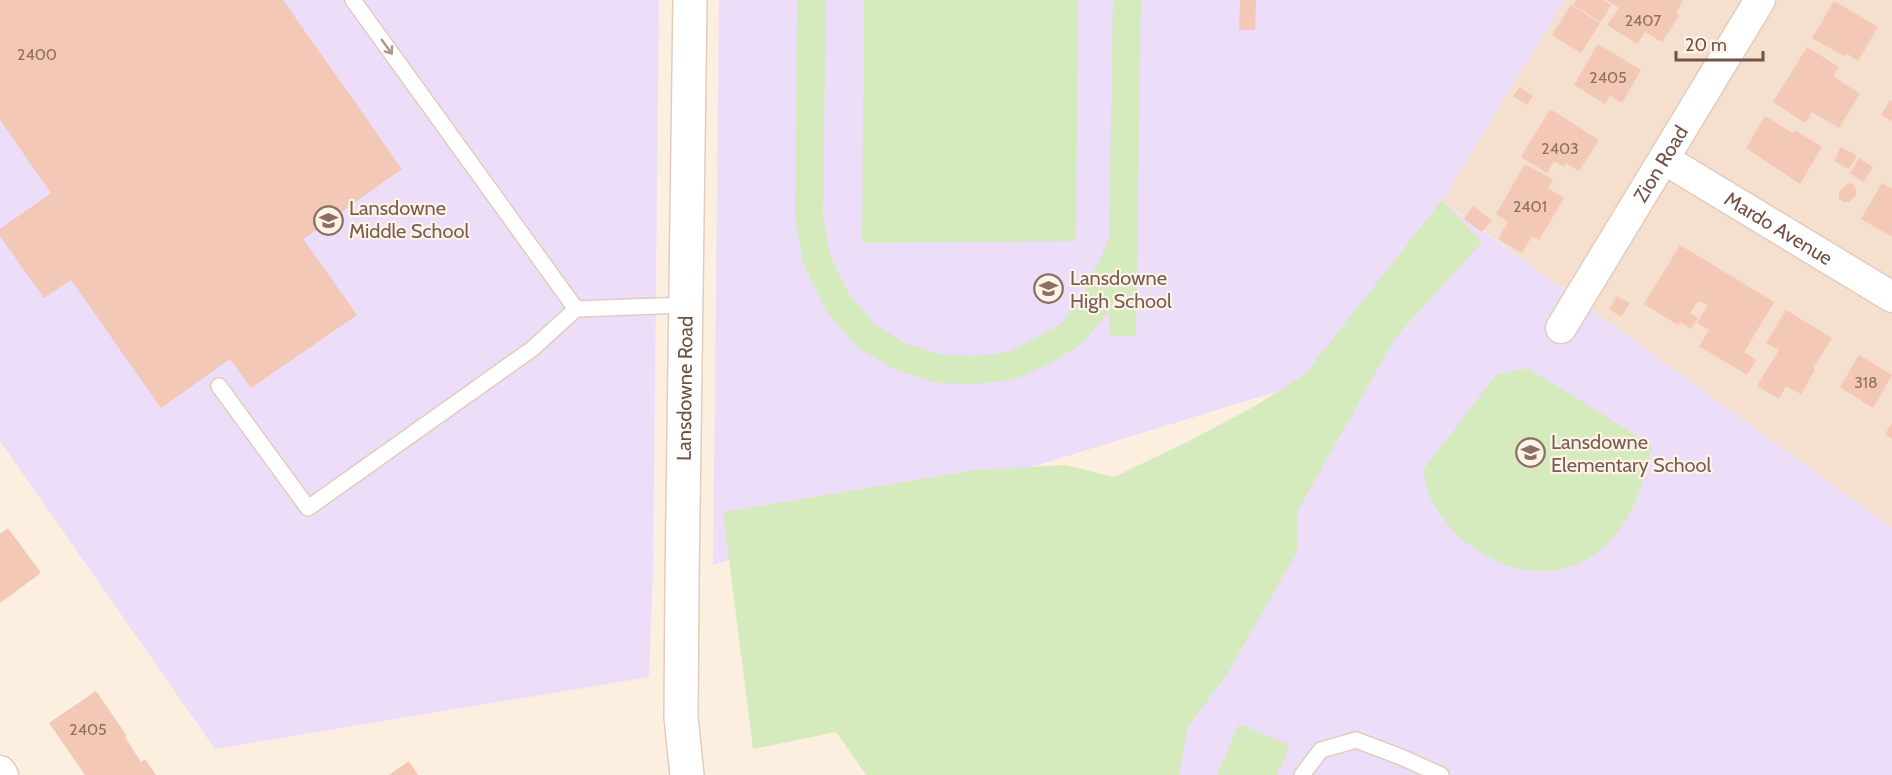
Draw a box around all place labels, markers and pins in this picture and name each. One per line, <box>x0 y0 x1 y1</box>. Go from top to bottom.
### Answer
place label: Lansdowne Middle School <box>349 196 469 243</box>
school or university icon: Lansdowne Middle School <box>312 204 344 236</box>
place label: Lansdowne High School <box>1070 266 1172 313</box>
school or university icon: Lansdowne High School <box>1033 273 1065 305</box>
place label: Lansdowne Elementary School <box>1551 430 1712 477</box>
school or university icon: Lansdowne Elementary School <box>1514 437 1546 469</box>

